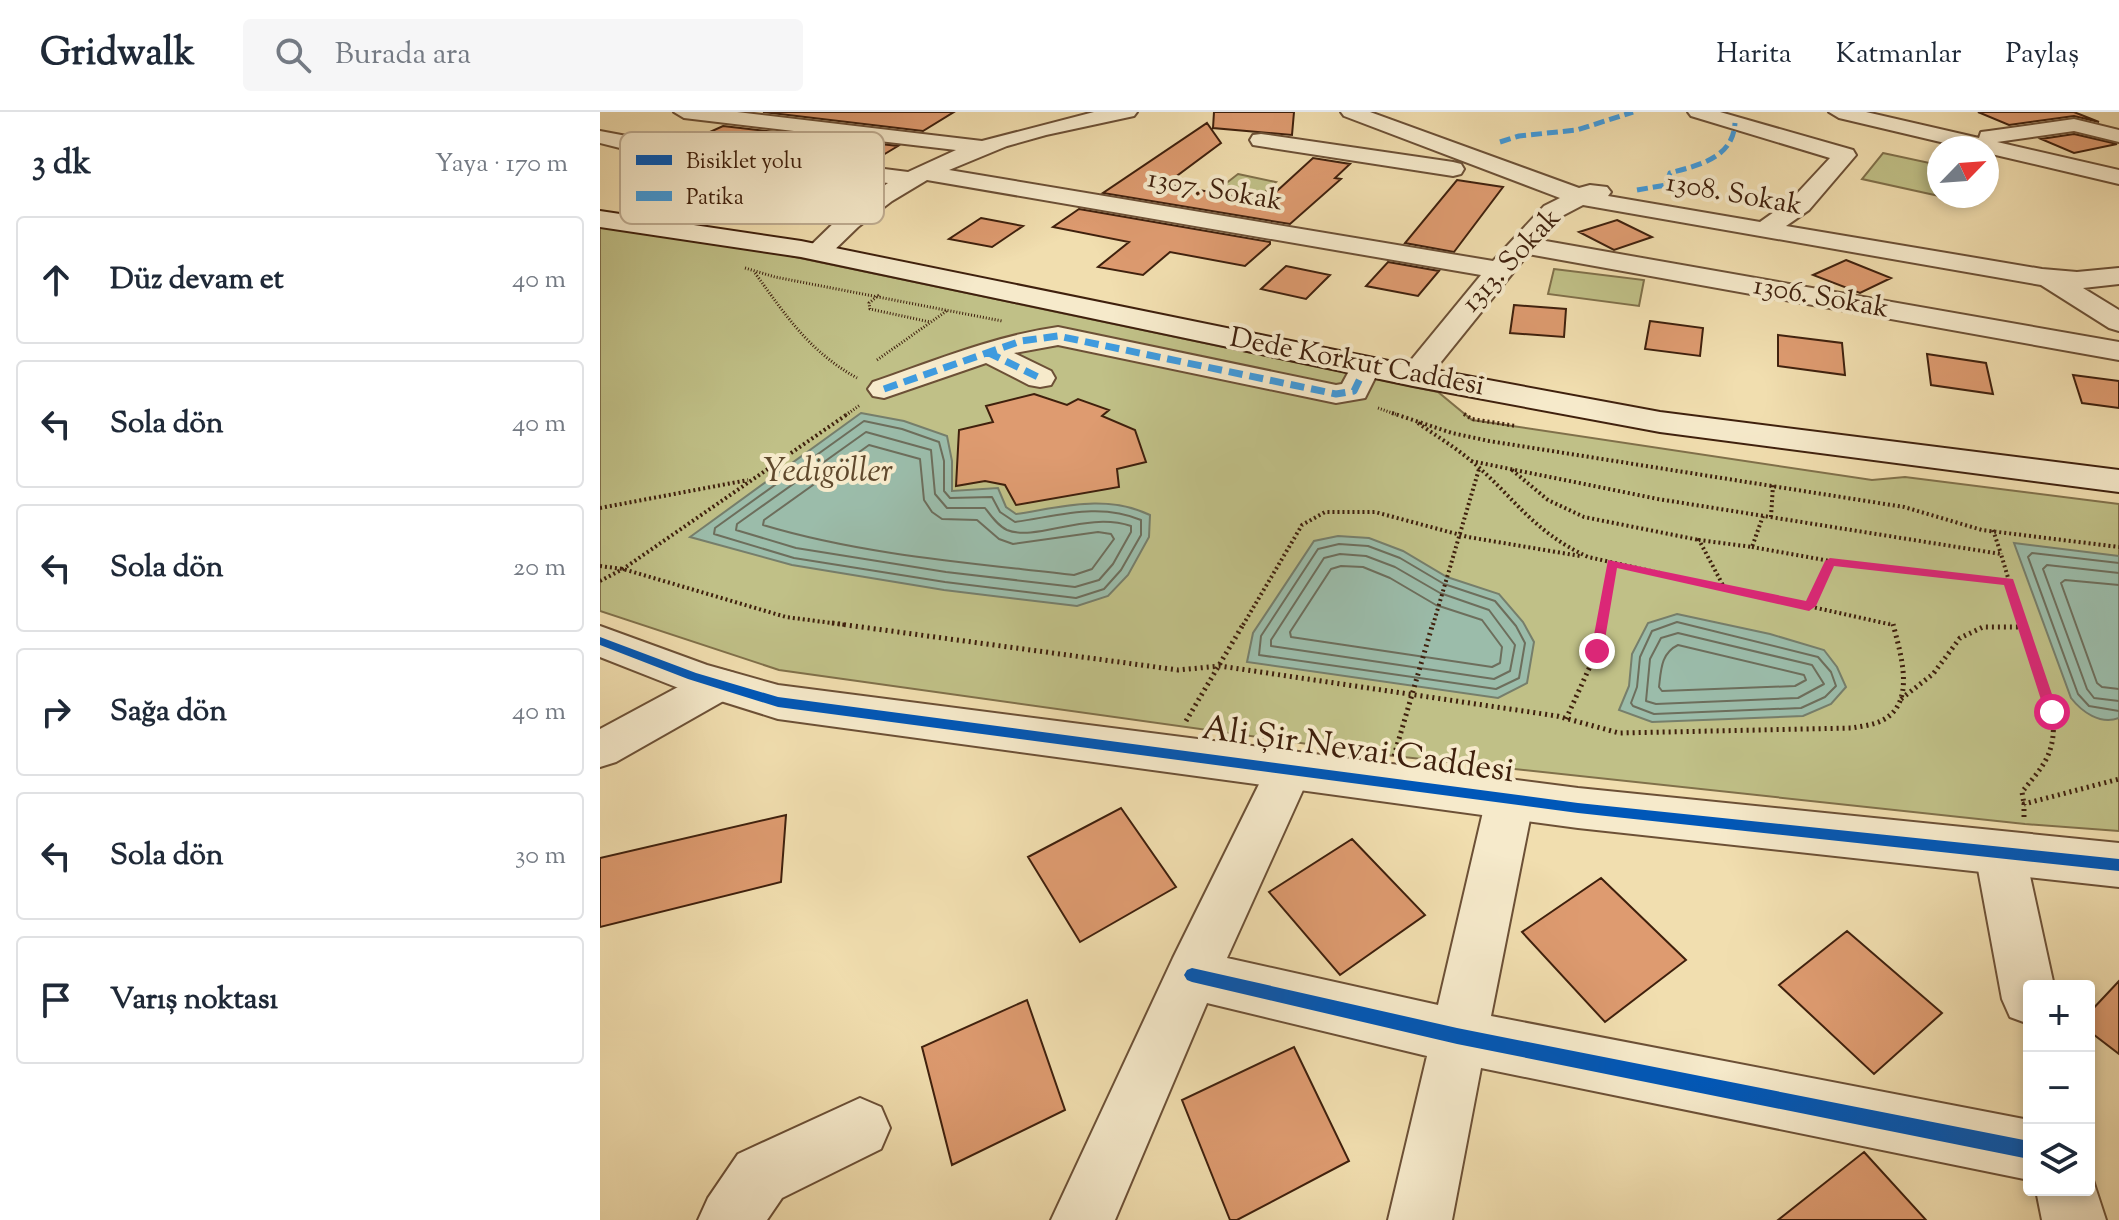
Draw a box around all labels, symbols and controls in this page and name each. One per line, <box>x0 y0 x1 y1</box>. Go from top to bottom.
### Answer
search box <box>243 19 803 91</box>
text: Gridwalk <box>40 28 195 82</box>
icon: search <box>271 33 315 77</box>
text: Burada ara <box>335 34 471 77</box>
text: Harita <box>1716 35 1792 75</box>
text: Katmanlar <box>1836 35 1962 75</box>
text: Paylaş <box>2006 35 2079 75</box>
legend <box>620 132 884 224</box>
north arrow <box>1927 136 1999 208</box>
text: 3 dk <box>32 140 91 189</box>
text: Yaya · 170 m <box>435 146 568 183</box>
text: Bisiklet yolu <box>686 147 803 179</box>
street label: 1307. Sokak <box>1144 159 1286 223</box>
street label: 1308. Sokak <box>1663 163 1805 227</box>
text: Patika <box>686 183 744 215</box>
street label: 1313. Sokak <box>1453 200 1571 322</box>
icon: ahead <box>34 258 78 302</box>
text: Düz devam et <box>110 259 284 302</box>
text: 40 m <box>512 262 566 299</box>
street label: 1306. Sokak <box>1750 266 1892 330</box>
street label: Dede Korkut Caddesi <box>1226 319 1488 407</box>
icon: left <box>34 402 78 446</box>
text: Sola dön <box>110 403 224 446</box>
text: 40 m <box>512 406 566 443</box>
park label: Yedigöller <box>763 448 893 497</box>
icon: left <box>34 546 78 590</box>
text: Sola dön <box>110 547 224 590</box>
text: 20 m <box>513 550 566 587</box>
route end <box>1579 633 1615 669</box>
icon: right <box>34 690 78 734</box>
text: Sağa dön <box>110 691 227 734</box>
text: 40 m <box>512 694 566 731</box>
route start <box>2034 694 2070 730</box>
street label: Ali Şir Nevai Caddesi <box>1199 705 1517 797</box>
icon: left <box>34 834 78 878</box>
text: Sola dön <box>110 835 224 878</box>
text: 30 m <box>515 838 566 875</box>
icon: arrive <box>34 978 78 1022</box>
text: Varış noktası <box>110 979 278 1022</box>
map controls <box>2023 980 2095 1196</box>
button: + <box>2023 980 2095 1052</box>
button: − <box>2023 1052 2095 1124</box>
button: layers <box>2023 1124 2095 1196</box>

